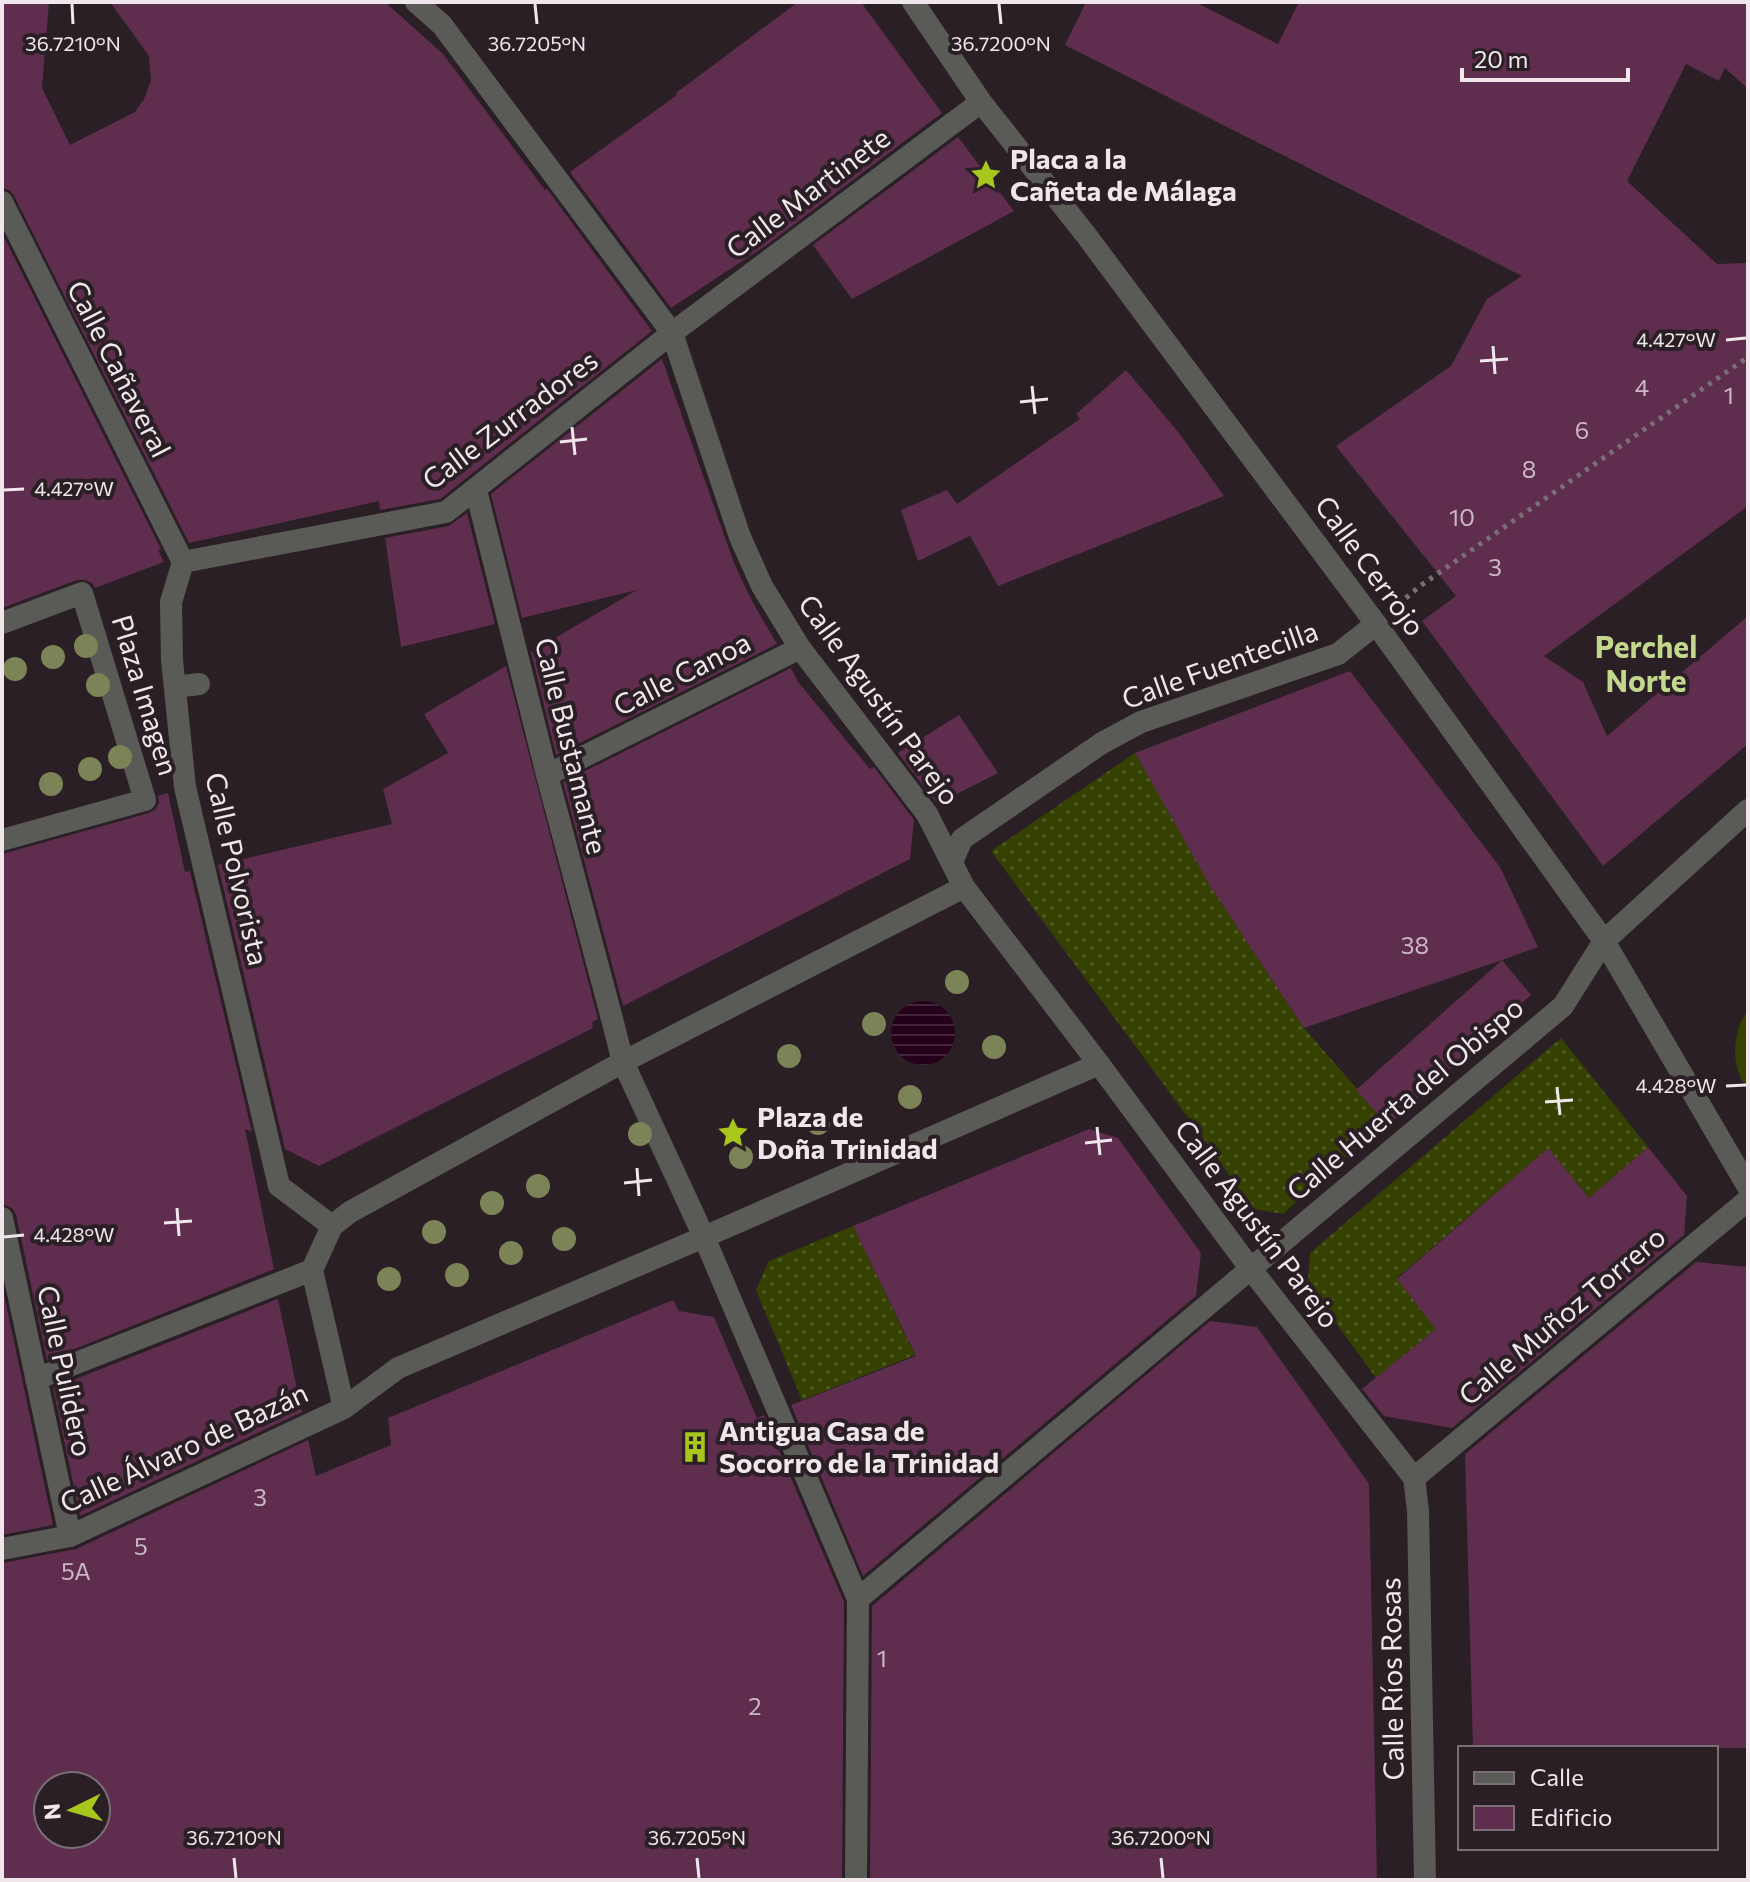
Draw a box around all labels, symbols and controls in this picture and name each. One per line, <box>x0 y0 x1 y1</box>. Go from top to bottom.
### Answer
text: 36.7210°N <box>25 31 121 55</box>
text: 36.7205°N <box>488 31 586 55</box>
text: 36.7200°N <box>951 31 1051 55</box>
scale bar <box>1462 32 1628 82</box>
text: 20 m <box>1474 44 1528 73</box>
street label: Calle Martinete <box>719 120 896 265</box>
place label: Placa a la Cañeta de Málaga <box>1010 141 1237 207</box>
place icon: Placa a la Cañeta de Málaga <box>969 158 1003 192</box>
street label: Calle Cañaveral <box>61 275 179 463</box>
text: 4.427°W <box>1636 327 1716 351</box>
street label: Calle Zurradores <box>415 342 604 496</box>
house number: 4 <box>1635 372 1649 401</box>
house number: 1 <box>1724 380 1734 409</box>
house number: 6 <box>1575 415 1589 444</box>
house number: 8 <box>1522 454 1536 483</box>
text: 4.427°W <box>34 476 114 500</box>
street label: Calle Cerrojo <box>1309 489 1433 642</box>
house number: 10 <box>1449 502 1475 531</box>
house number: 3 <box>1488 552 1502 581</box>
street label: Calle Agustín Parejo <box>792 587 968 811</box>
street label: Plaza Imagen <box>105 610 186 779</box>
street label: Calle Fuentecilla <box>1117 613 1322 715</box>
street label: Calle Canoa <box>607 624 756 722</box>
district label: Perchel Norte <box>1595 627 1697 698</box>
street label: Calle Bustamante <box>529 634 615 857</box>
street label: Calle Polvorista <box>199 769 277 969</box>
house number: 38 <box>1401 930 1429 959</box>
street label: Calle Huerta del Obispo <box>1279 989 1530 1207</box>
text: 4.428°W <box>1636 1073 1716 1097</box>
place label: Plaza de Doña Trinidad <box>757 1099 938 1165</box>
street label: Calle Agustín Parejo <box>1168 1113 1347 1334</box>
place icon: Plaza de Doña Trinidad <box>716 1116 750 1150</box>
street label: Calle Muñoz Torrero <box>1451 1219 1672 1412</box>
text: 4.428°W <box>34 1222 114 1246</box>
street label: Calle Pulidero <box>31 1282 101 1459</box>
street label: Calle Álvaro de Bazán <box>54 1375 313 1519</box>
place label: Antigua Casa de Socorro de la Trinidad <box>719 1413 999 1479</box>
building icon: Antigua Casa de Socorro de la Trinidad <box>678 1430 712 1464</box>
house number: 3 <box>253 1482 267 1511</box>
house number: 5 <box>134 1531 148 1560</box>
house number: 5A <box>61 1556 91 1585</box>
street label: Calle Ríos Rosas <box>1372 1577 1410 1781</box>
house number: 1 <box>877 1643 887 1672</box>
house number: 2 <box>748 1691 762 1720</box>
legend <box>1458 1746 1718 1850</box>
text: Calle <box>1530 1762 1584 1791</box>
north arrow <box>32 1770 112 1850</box>
text: N <box>37 1802 66 1821</box>
text: Edificio <box>1530 1802 1612 1831</box>
text: 36.7210°N <box>186 1825 282 1849</box>
text: 36.7205°N <box>648 1825 746 1849</box>
text: 36.7200°N <box>1111 1825 1211 1849</box>

